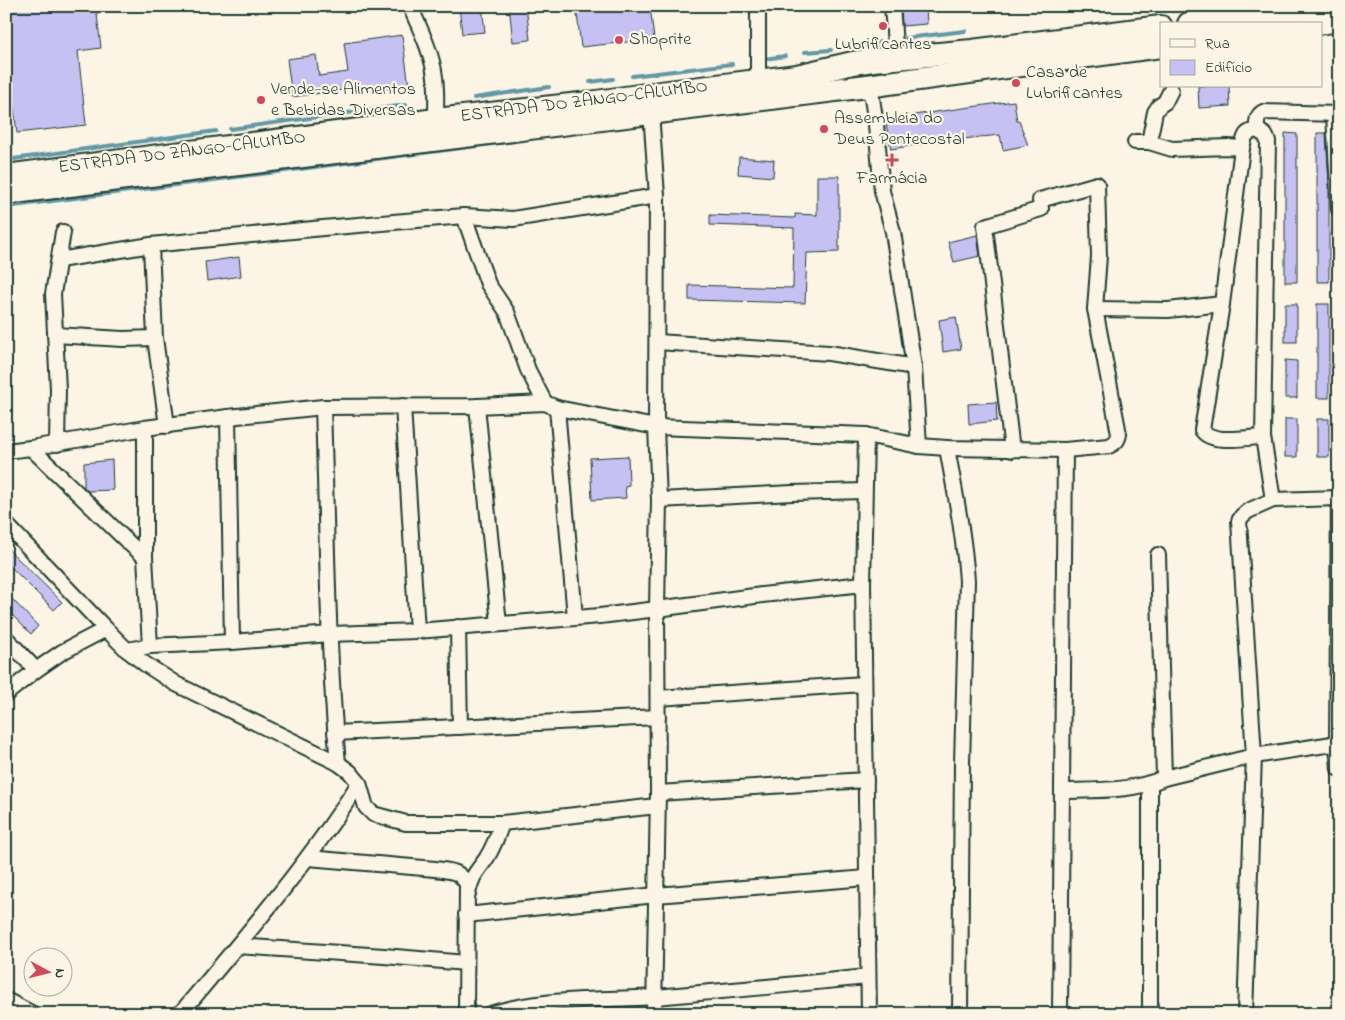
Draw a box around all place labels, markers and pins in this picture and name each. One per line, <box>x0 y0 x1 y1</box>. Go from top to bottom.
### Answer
marker: Lubrificantes <box>877 20 889 32</box>
place label: Shoprite <box>629 27 692 53</box>
place label: Lubrificantes <box>835 32 931 58</box>
marker: Shoprite <box>613 34 625 46</box>
place label: Casa de Lubrificantes <box>1026 60 1123 107</box>
place label: Vende-se Alimentos e Bebidas Diversas <box>270 77 416 124</box>
marker: Casa de Lubrificantes <box>1010 77 1022 89</box>
marker: Vende-se Alimentos e Bebidas Diversas <box>255 94 267 106</box>
place label: Assembleia do Deus Pentecostal <box>833 106 965 153</box>
marker: Assembleia do Deus Pentecostal <box>818 123 830 135</box>
marker: Farmácia <box>886 154 898 166</box>
place label: Farmácia <box>856 166 928 192</box>

